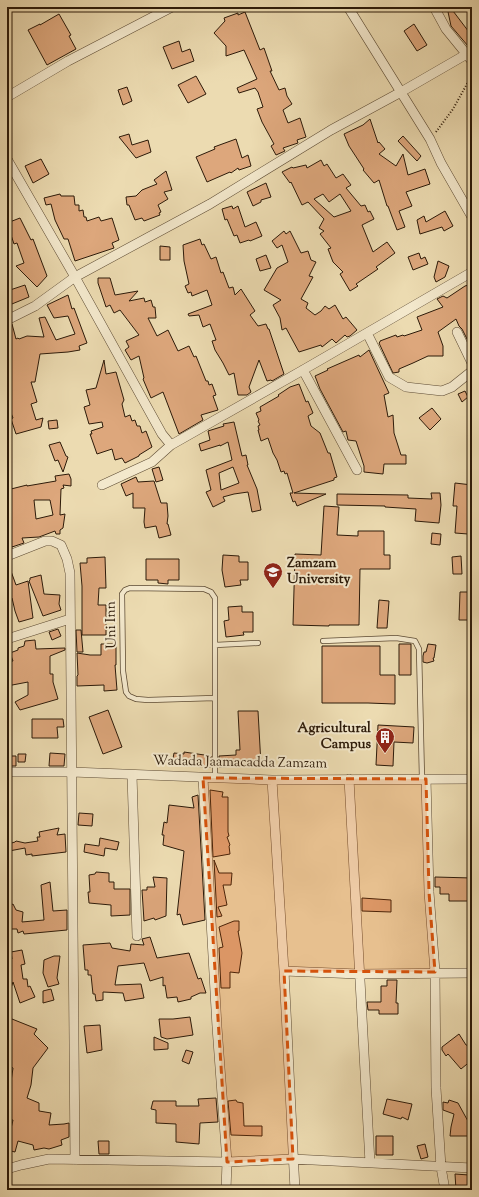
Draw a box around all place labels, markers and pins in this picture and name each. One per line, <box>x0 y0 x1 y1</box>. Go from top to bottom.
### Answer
place label: Zamzam University <box>287 554 350 590</box>
school or university icon: Zamzam University <box>262 561 284 589</box>
place label: Agricultural Campus <box>297 719 371 755</box>
building icon: Agricultural Campus <box>374 726 396 754</box>

